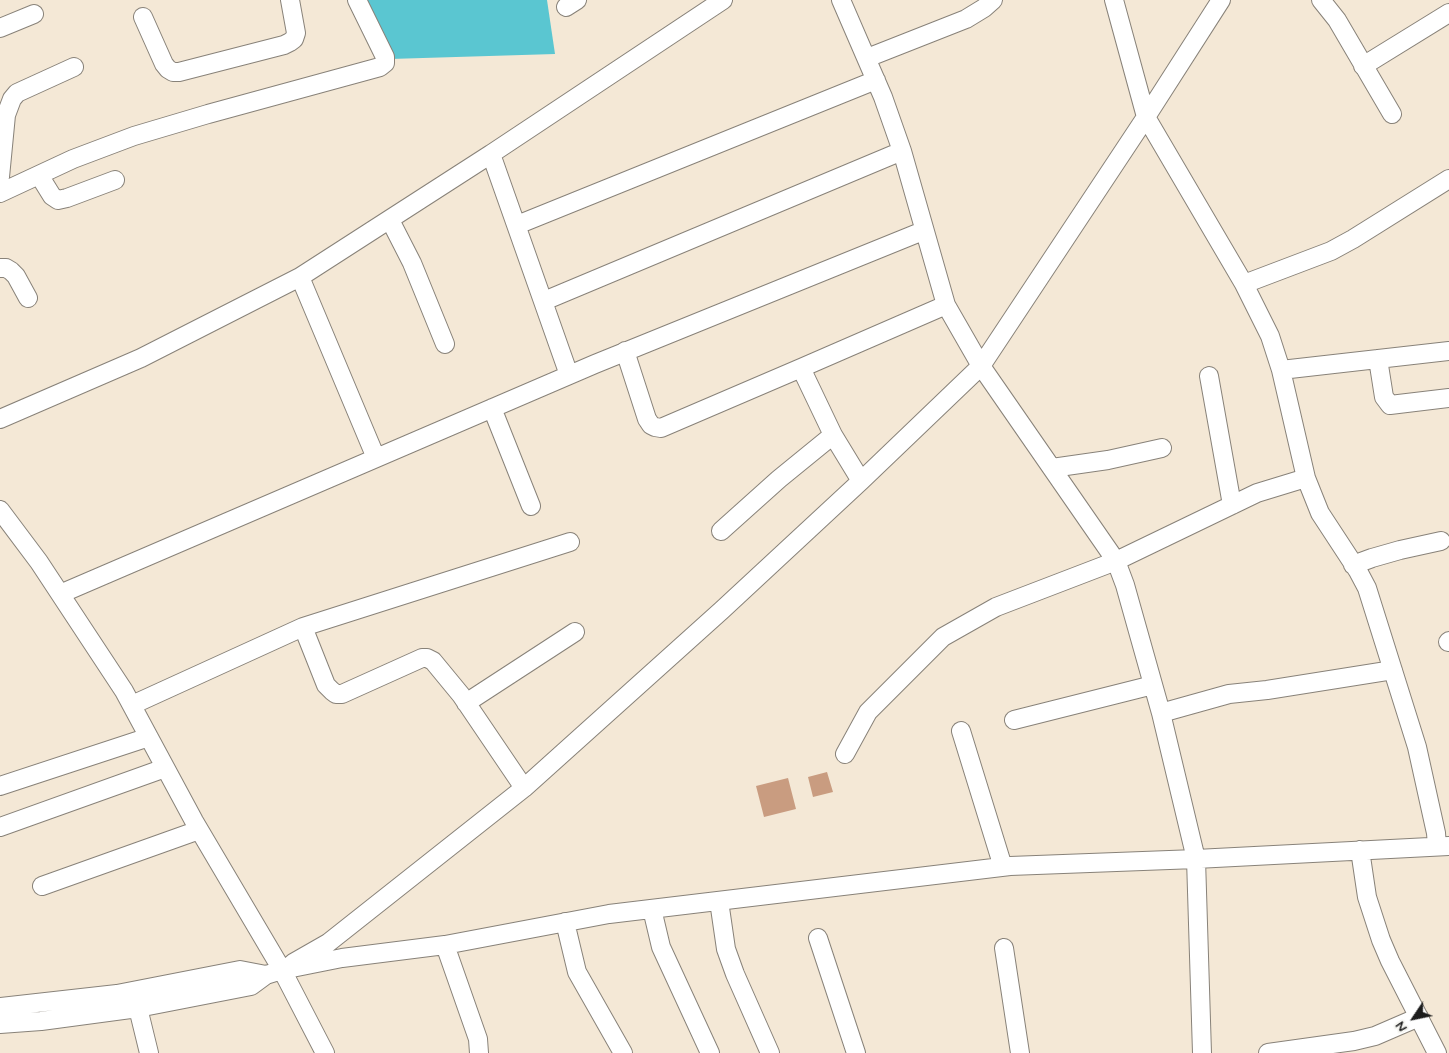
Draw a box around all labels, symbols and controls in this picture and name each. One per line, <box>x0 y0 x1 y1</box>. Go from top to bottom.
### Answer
north arrow <box>1389 993 1439 1043</box>
text: N <box>1391 1017 1412 1035</box>

